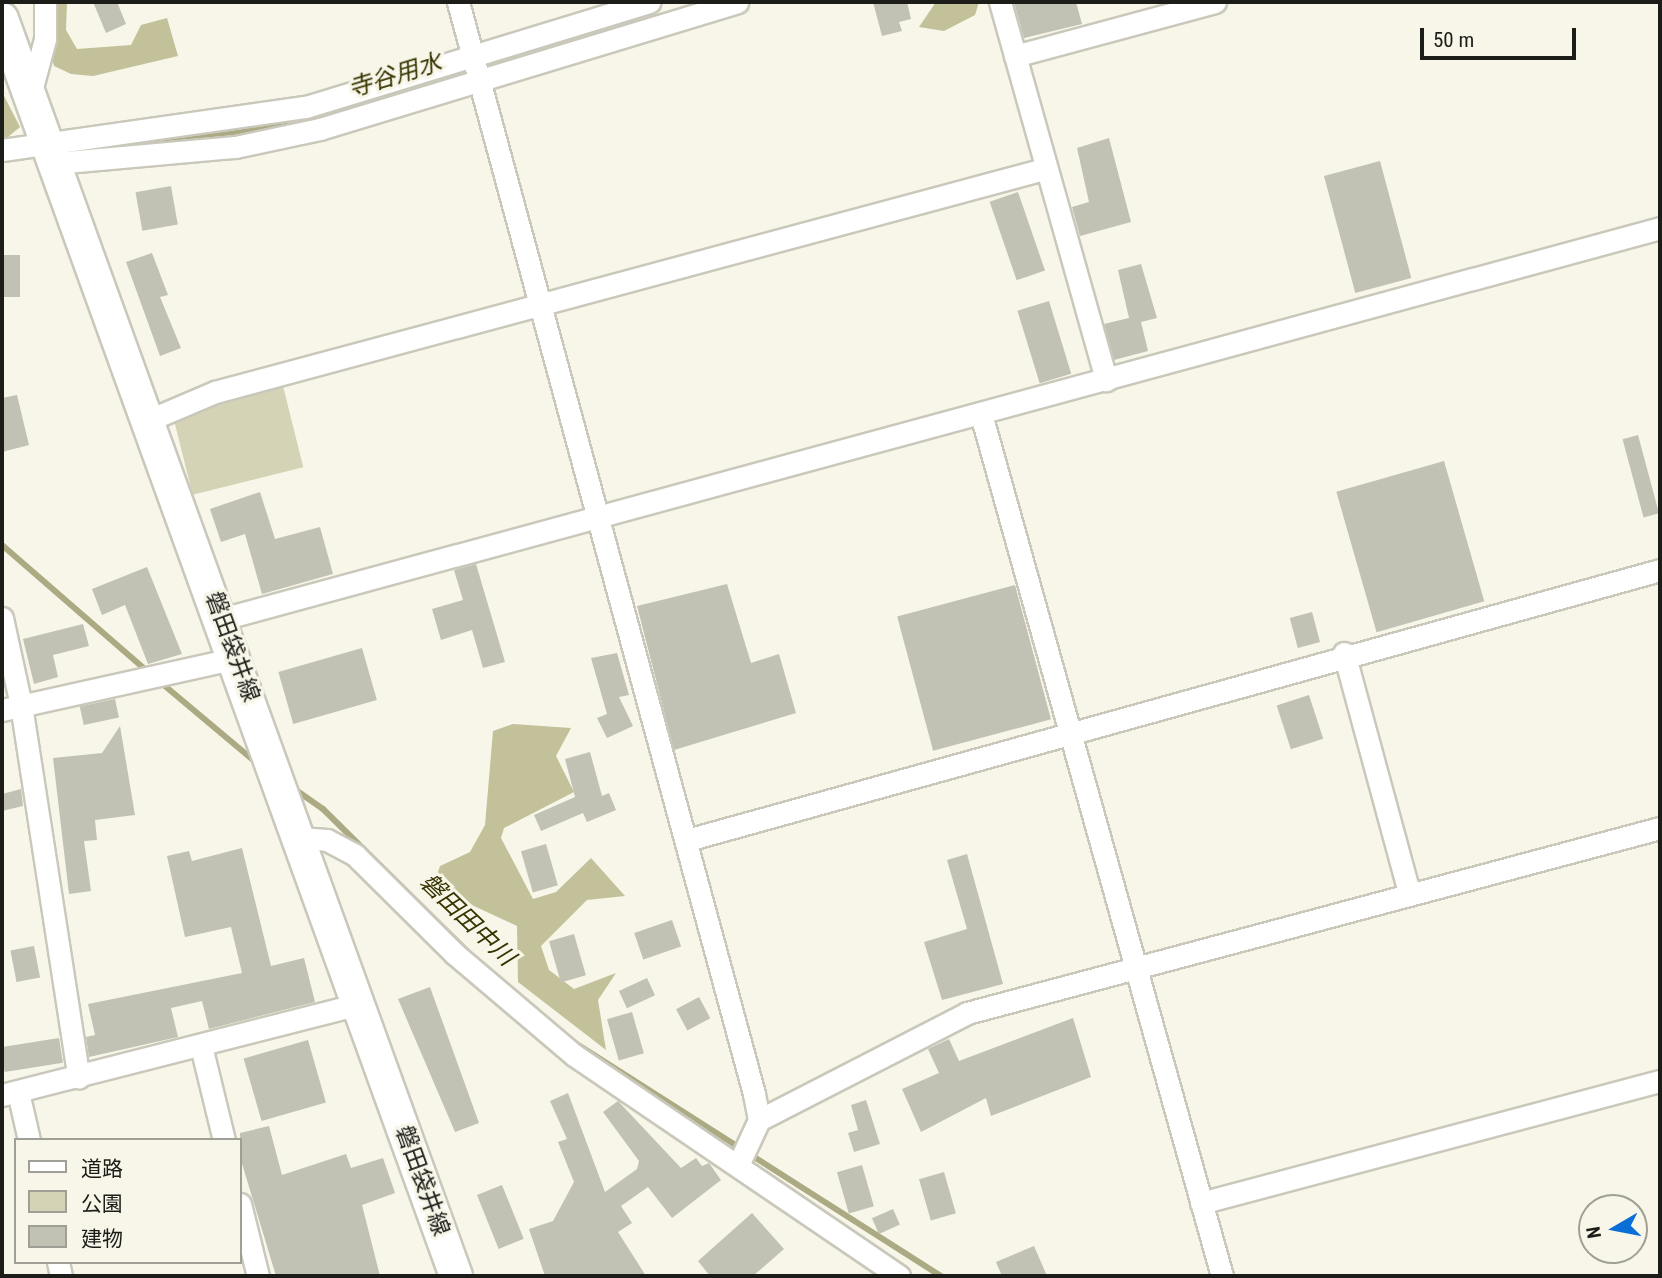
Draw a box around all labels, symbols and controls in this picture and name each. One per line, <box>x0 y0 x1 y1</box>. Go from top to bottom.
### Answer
scale bar <box>1424 14 1580 58</box>
text: 50 m <box>1433 28 1474 52</box>
water label: 寺谷用水 <box>345 48 445 104</box>
street label: 磐田袋井線 <box>199 588 265 706</box>
water label: 磐田田中川 <box>414 868 520 972</box>
street label: 磐田袋井線 <box>389 1122 455 1240</box>
legend <box>14 1138 242 1264</box>
text: 道路 <box>81 1157 123 1181</box>
text: 公園 <box>81 1192 123 1216</box>
north arrow <box>1578 1194 1648 1264</box>
text: N <box>1581 1225 1606 1240</box>
text: 建物 <box>81 1227 123 1251</box>

